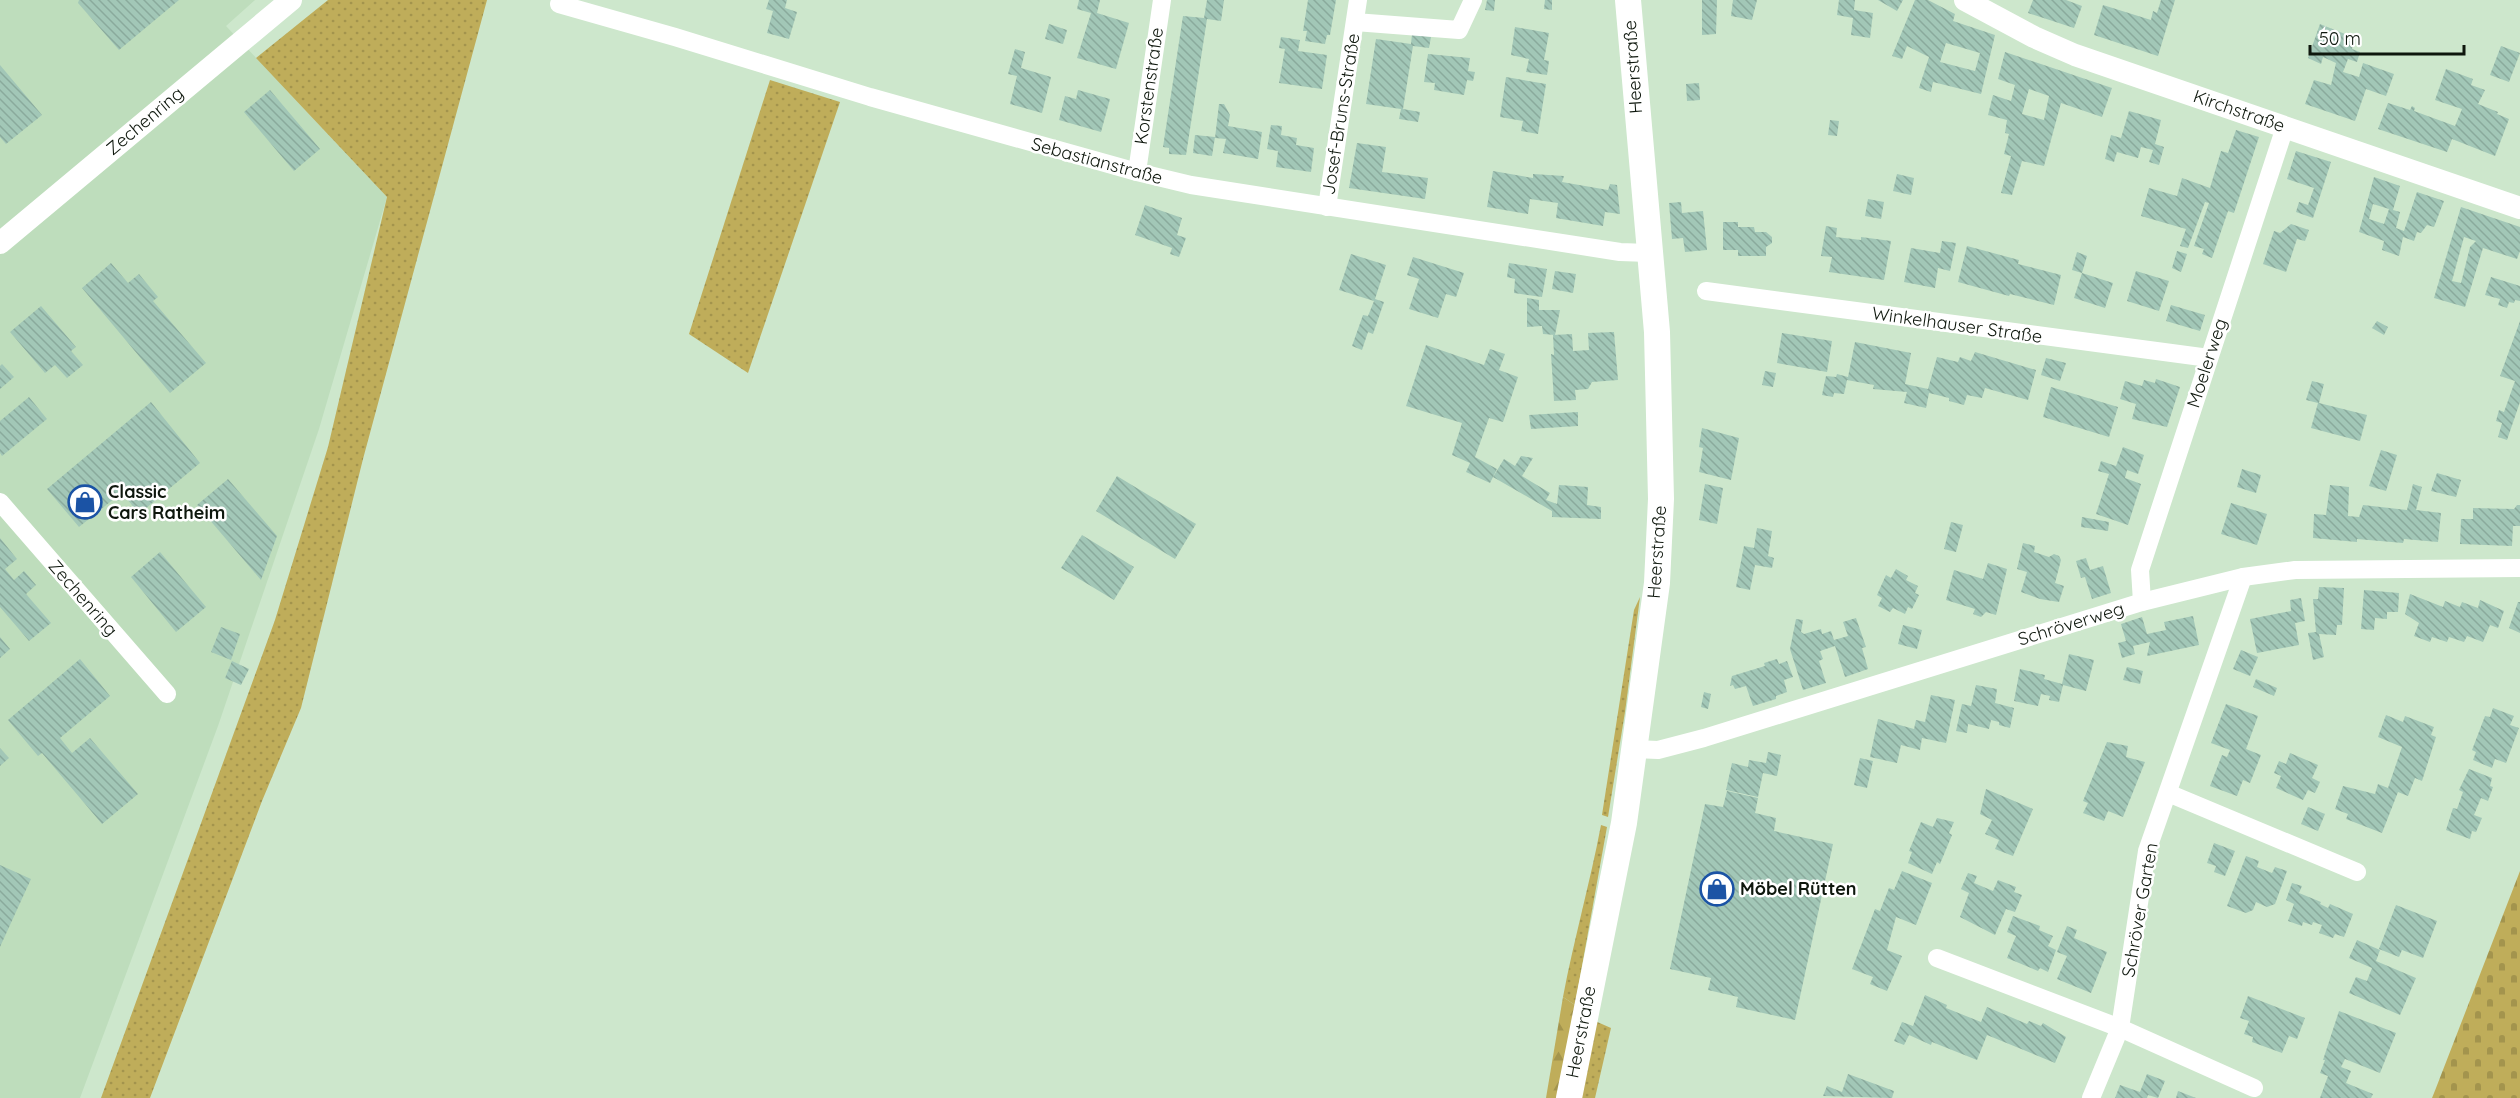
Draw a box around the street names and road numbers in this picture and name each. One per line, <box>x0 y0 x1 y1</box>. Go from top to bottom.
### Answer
street label: Heerstraße <box>1618 20 1647 114</box>
street label: Korstenstraße <box>1129 26 1168 146</box>
street label: Josef-Bruns-Straße <box>1316 32 1365 196</box>
street label: Zechenring <box>101 82 188 160</box>
street label: Kirchstraße <box>2190 84 2288 137</box>
street label: Sebastianstraße <box>1029 132 1165 189</box>
street label: Winkelhauser Straße <box>1870 301 2044 348</box>
street label: Moelerweg <box>2181 315 2232 411</box>
street label: Heerstraße <box>1642 505 1671 599</box>
street label: Zechenring <box>44 555 123 641</box>
street label: Schröverweg <box>2015 596 2127 651</box>
street label: Schröver Garten <box>2116 841 2163 979</box>
street label: Heerstraße <box>1560 984 1601 1080</box>

